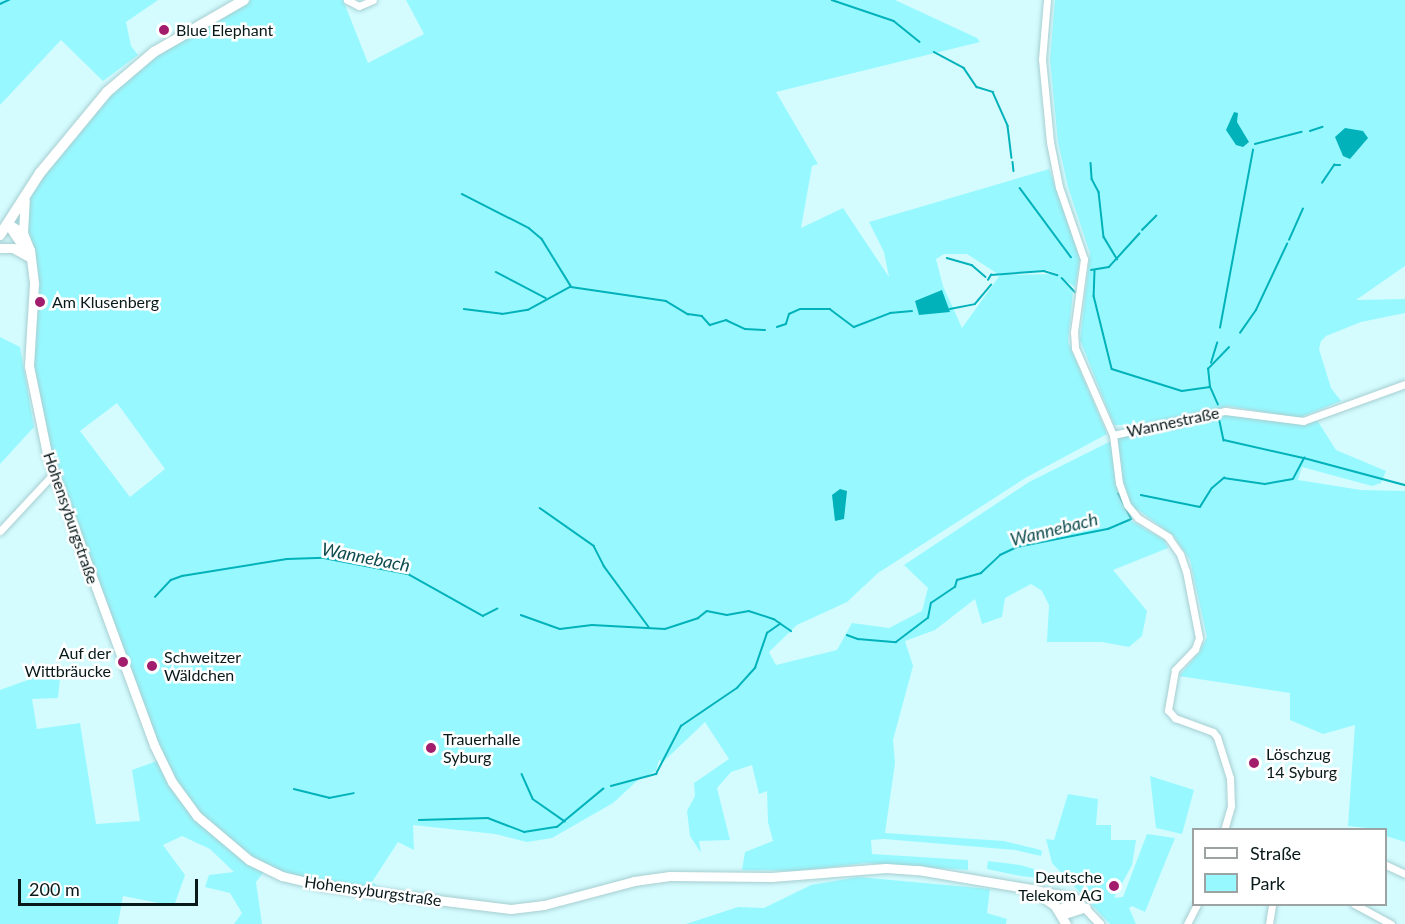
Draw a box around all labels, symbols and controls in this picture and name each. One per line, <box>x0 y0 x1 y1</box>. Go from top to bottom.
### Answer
place label: Blue Elephant <box>176 20 273 40</box>
marker: Blue Elephant <box>157 23 171 37</box>
place label: Am Klusenberg <box>52 292 159 312</box>
marker: Am Klusenberg <box>33 295 47 309</box>
street label: Wannestraße <box>1125 403 1221 441</box>
street label: Hohensyburgstraße <box>39 450 103 586</box>
water label: Wannebach <box>1008 508 1100 550</box>
water label: Wannebach <box>320 538 412 576</box>
place label: Auf der Wittbräucke <box>24 643 111 681</box>
place label: Schweitzer Wäldchen <box>164 647 241 685</box>
marker: Auf der Wittbräucke <box>116 655 130 669</box>
marker: Schweitzer Wäldchen <box>145 659 159 673</box>
place label: Trauerhalle Syburg <box>443 729 520 767</box>
marker: Trauerhalle Syburg <box>424 741 438 755</box>
place label: Löschzug 14 Syburg <box>1266 744 1337 782</box>
marker: Löschzug 14 Syburg <box>1247 756 1261 770</box>
legend <box>1192 828 1387 906</box>
text: Straße <box>1250 842 1301 864</box>
scale bar <box>21 867 201 905</box>
place label: Deutsche Telekom AG <box>1018 867 1102 905</box>
street label: Hohensyburgstraße <box>303 872 443 910</box>
text: Park <box>1250 872 1285 894</box>
text: 200 m <box>29 878 80 900</box>
marker: Deutsche Telekom AG <box>1107 879 1121 893</box>

